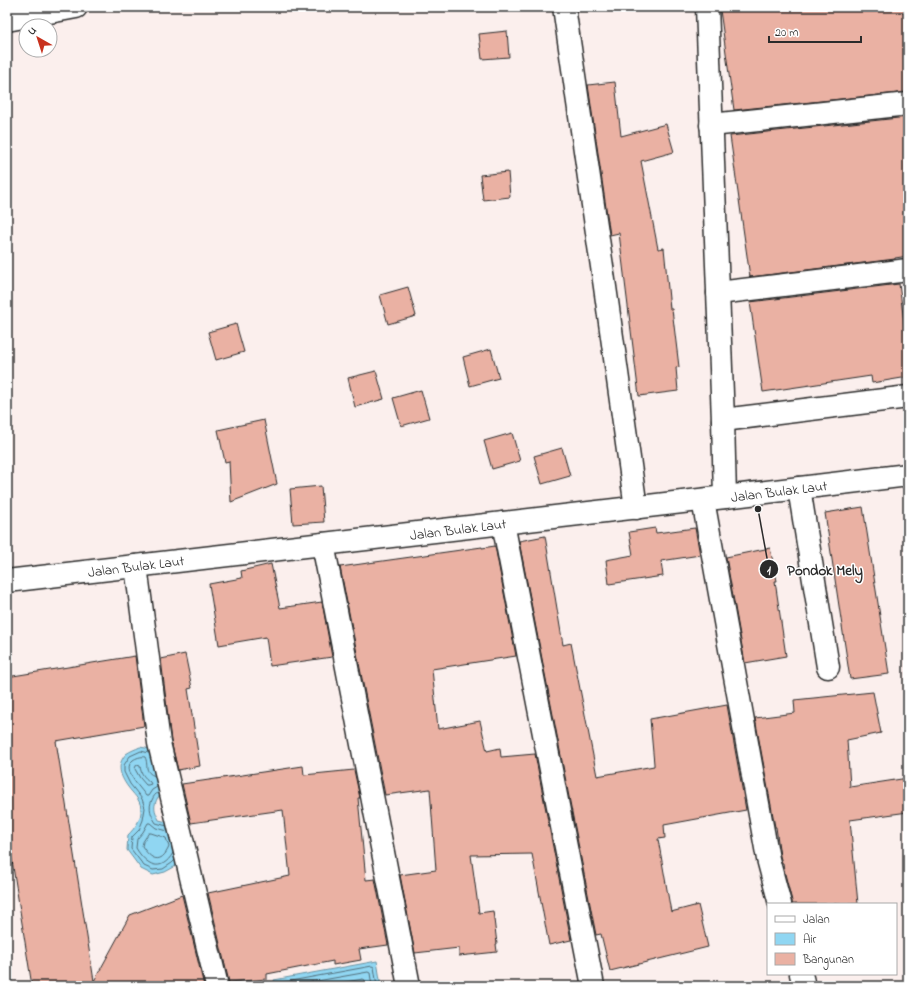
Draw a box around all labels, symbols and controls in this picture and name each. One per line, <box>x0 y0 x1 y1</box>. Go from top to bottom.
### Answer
north arrow <box>18 18 58 58</box>
scale bar <box>769 18 861 44</box>
text: U <box>25 23 40 39</box>
text: 20 m <box>775 24 798 42</box>
street label: Jalan Bulak Laut <box>730 476 829 509</box>
street label: Jalan Bulak Laut <box>409 514 508 547</box>
street label: Jalan Bulak Laut <box>87 551 186 584</box>
callout: Pondok Mely <box>759 556 871 583</box>
text: Pondok Mely <box>787 560 864 584</box>
text: 1 <box>767 562 771 580</box>
legend <box>767 903 897 975</box>
text: Jalan <box>803 911 830 929</box>
text: Air <box>803 931 817 949</box>
text: Bangunan <box>802 951 854 970</box>

